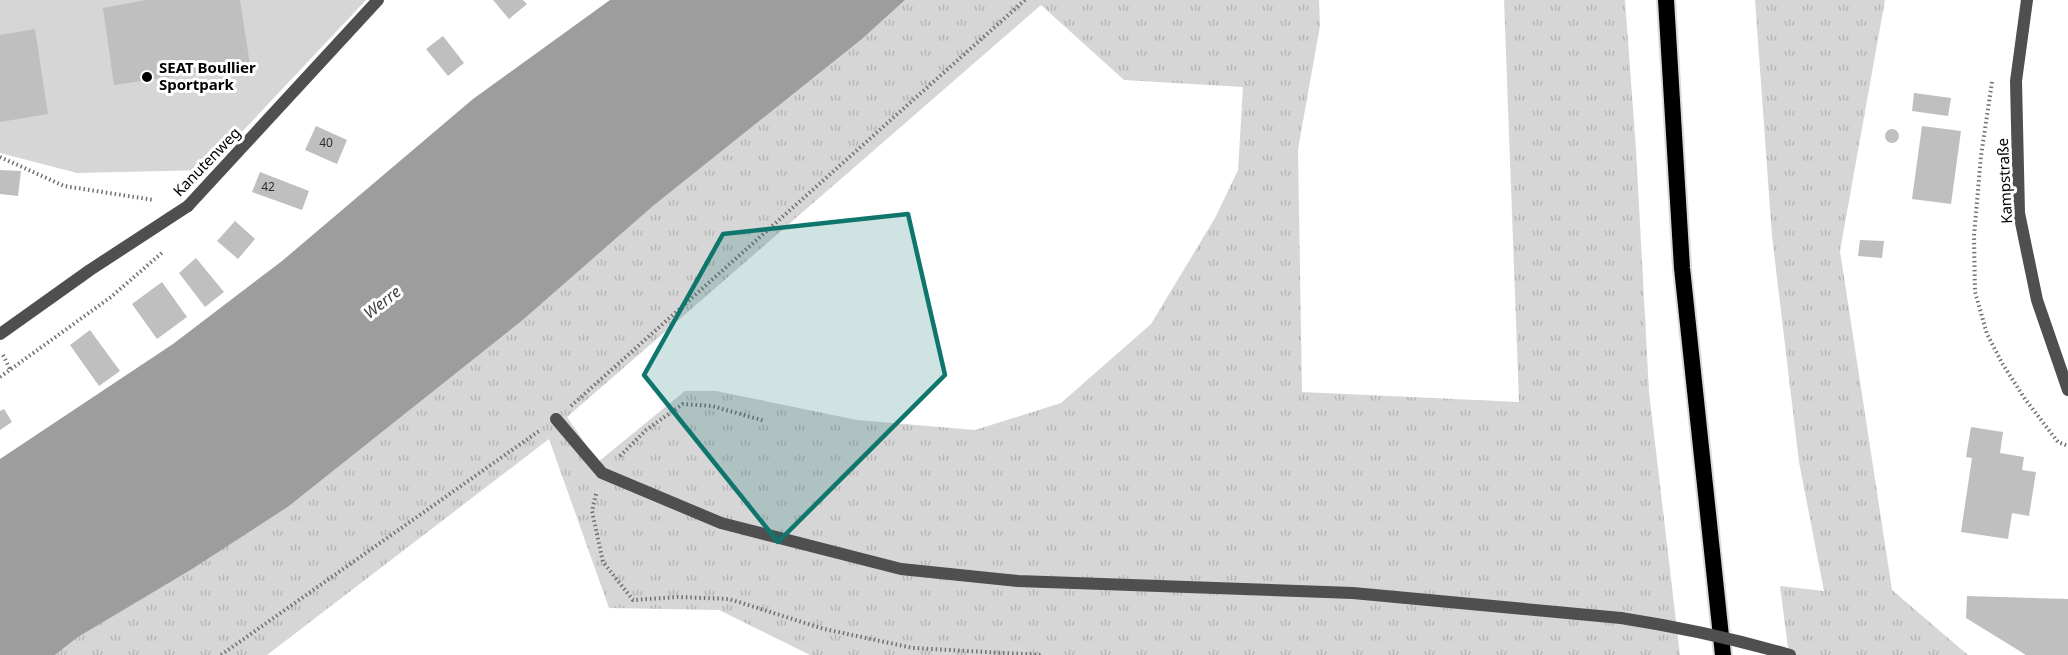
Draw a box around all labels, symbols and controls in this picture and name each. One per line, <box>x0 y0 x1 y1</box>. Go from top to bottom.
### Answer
place label: SEAT Boullier Sportpark <box>159 57 256 94</box>
marker: SEAT Boullier Sportpark <box>140 70 154 84</box>
street label: Kanutenweg <box>168 122 244 200</box>
house number: 40 <box>319 134 333 151</box>
street label: Kampstraße <box>1992 138 2016 224</box>
house number: 42 <box>261 178 275 195</box>
water label: Werre <box>359 280 405 324</box>

